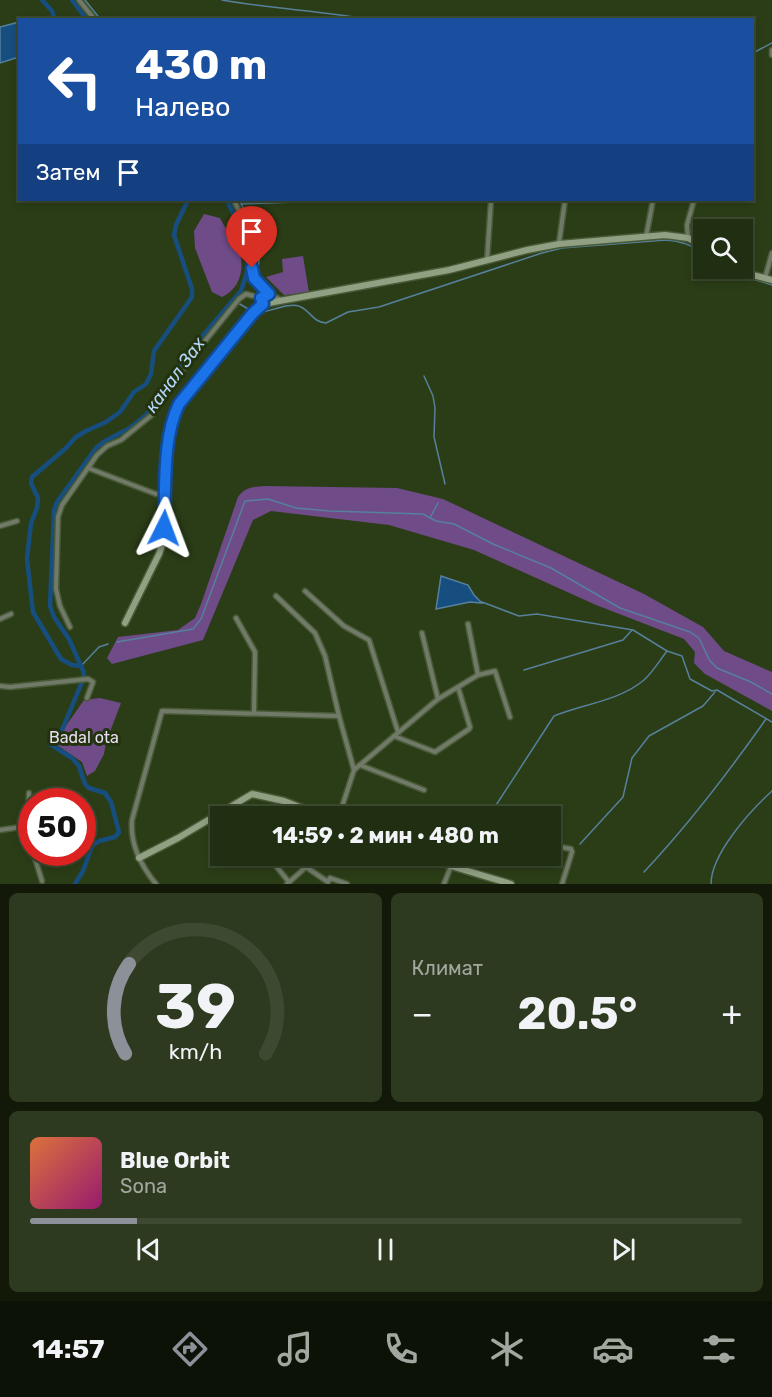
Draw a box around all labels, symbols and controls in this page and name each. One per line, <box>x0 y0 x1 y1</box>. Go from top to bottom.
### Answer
text: 430 m <box>135 40 267 90</box>
icon: left <box>36 42 114 120</box>
text: Налево <box>135 91 231 123</box>
icon: arrive <box>112 156 145 189</box>
text: Затем <box>36 159 100 186</box>
pin <box>226 206 277 268</box>
icon: arrive <box>235 215 268 248</box>
map controls <box>693 219 753 279</box>
button: search <box>693 219 753 279</box>
water label: канал Зах <box>140 333 210 417</box>
position arrow <box>132 496 196 560</box>
park label: Badal ota <box>49 728 119 747</box>
speed limit sign: 50 <box>18 788 96 866</box>
text: 14:59 · 2 мин · 480 m <box>272 822 499 849</box>
text: Климат <box>412 956 483 980</box>
text: 39 <box>155 970 236 1044</box>
text: 20.5° <box>517 987 637 1040</box>
text: − <box>412 994 433 1033</box>
text: + <box>721 994 742 1033</box>
text: km/h <box>168 1040 222 1065</box>
text: Blue Orbit <box>120 1147 230 1174</box>
text: Sona <box>120 1174 167 1198</box>
icon: previous <box>132 1233 165 1266</box>
icon: pause <box>369 1233 402 1266</box>
icon: next <box>607 1233 640 1266</box>
icon: directions <box>169 1328 211 1370</box>
icon: music <box>274 1328 316 1370</box>
icon: phone <box>380 1328 422 1370</box>
icon: climate <box>486 1328 528 1370</box>
icon: car <box>592 1328 634 1370</box>
icon: filters <box>698 1328 740 1370</box>
text: 14:57 <box>32 1333 105 1365</box>

